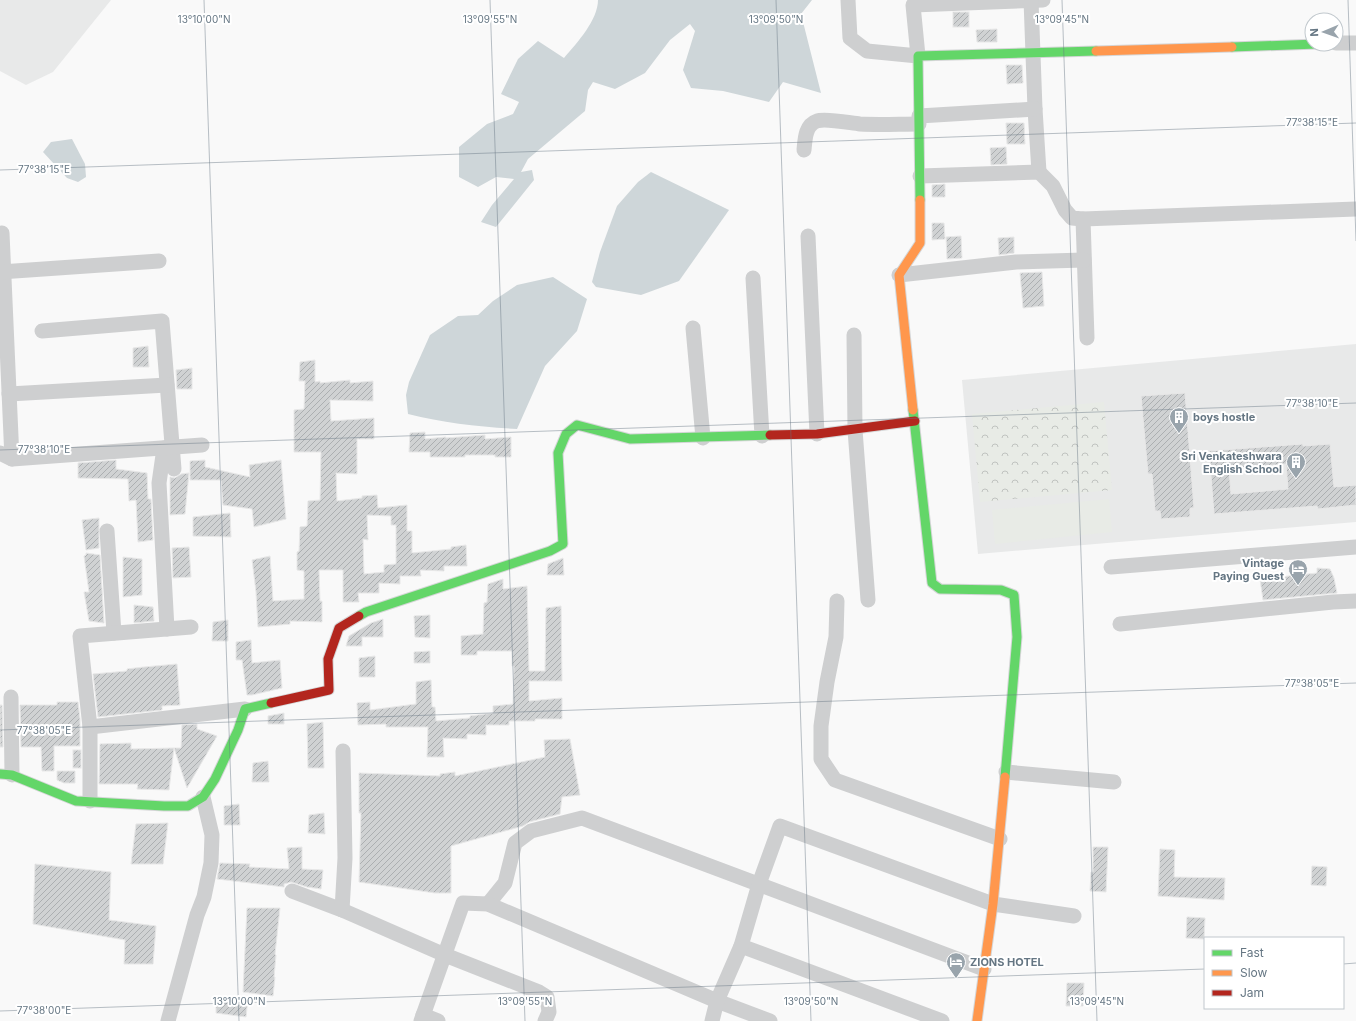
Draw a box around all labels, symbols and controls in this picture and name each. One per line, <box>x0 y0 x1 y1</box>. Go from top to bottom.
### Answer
north arrow <box>1304 12 1344 52</box>
text: 13°10'00"N <box>178 13 230 25</box>
text: 13°09'55"N <box>463 13 517 25</box>
text: 13°09'50"N <box>749 13 803 25</box>
text: 13°09'45"N <box>1035 13 1089 25</box>
text: N <box>1307 28 1321 37</box>
text: 77°38'15"E <box>1286 116 1338 128</box>
text: 77°38'15"E <box>18 163 70 175</box>
text: 77°38'10"E <box>1286 397 1338 409</box>
building icon: boys hostle <box>1168 406 1190 434</box>
place label: boys hostle <box>1193 410 1256 424</box>
text: 77°38'10"E <box>18 443 70 455</box>
place label: Sri Venkateshwara English School <box>1181 449 1282 476</box>
building icon: Sri Venkateshwara English School <box>1285 451 1307 479</box>
place label: Vintage Paying Guest <box>1213 556 1284 583</box>
hotel icon: Vintage Paying Guest <box>1287 558 1309 586</box>
text: 77°38'05"E <box>1285 677 1339 689</box>
text: 77°38'05"E <box>17 724 71 736</box>
legend <box>1204 937 1344 1009</box>
text: Fast <box>1240 945 1264 960</box>
hotel icon: ZIONS HOTEL <box>945 951 967 979</box>
place label: ZIONS HOTEL <box>970 955 1044 969</box>
text: Slow <box>1240 965 1268 980</box>
text: Jam <box>1240 985 1264 1000</box>
text: 13°10'00"N <box>213 995 265 1007</box>
text: 13°09'55"N <box>498 995 552 1007</box>
text: 13°09'50"N <box>784 995 838 1007</box>
text: 13°09'45"N <box>1070 995 1124 1007</box>
text: 77°38'00"E <box>17 1004 71 1016</box>

